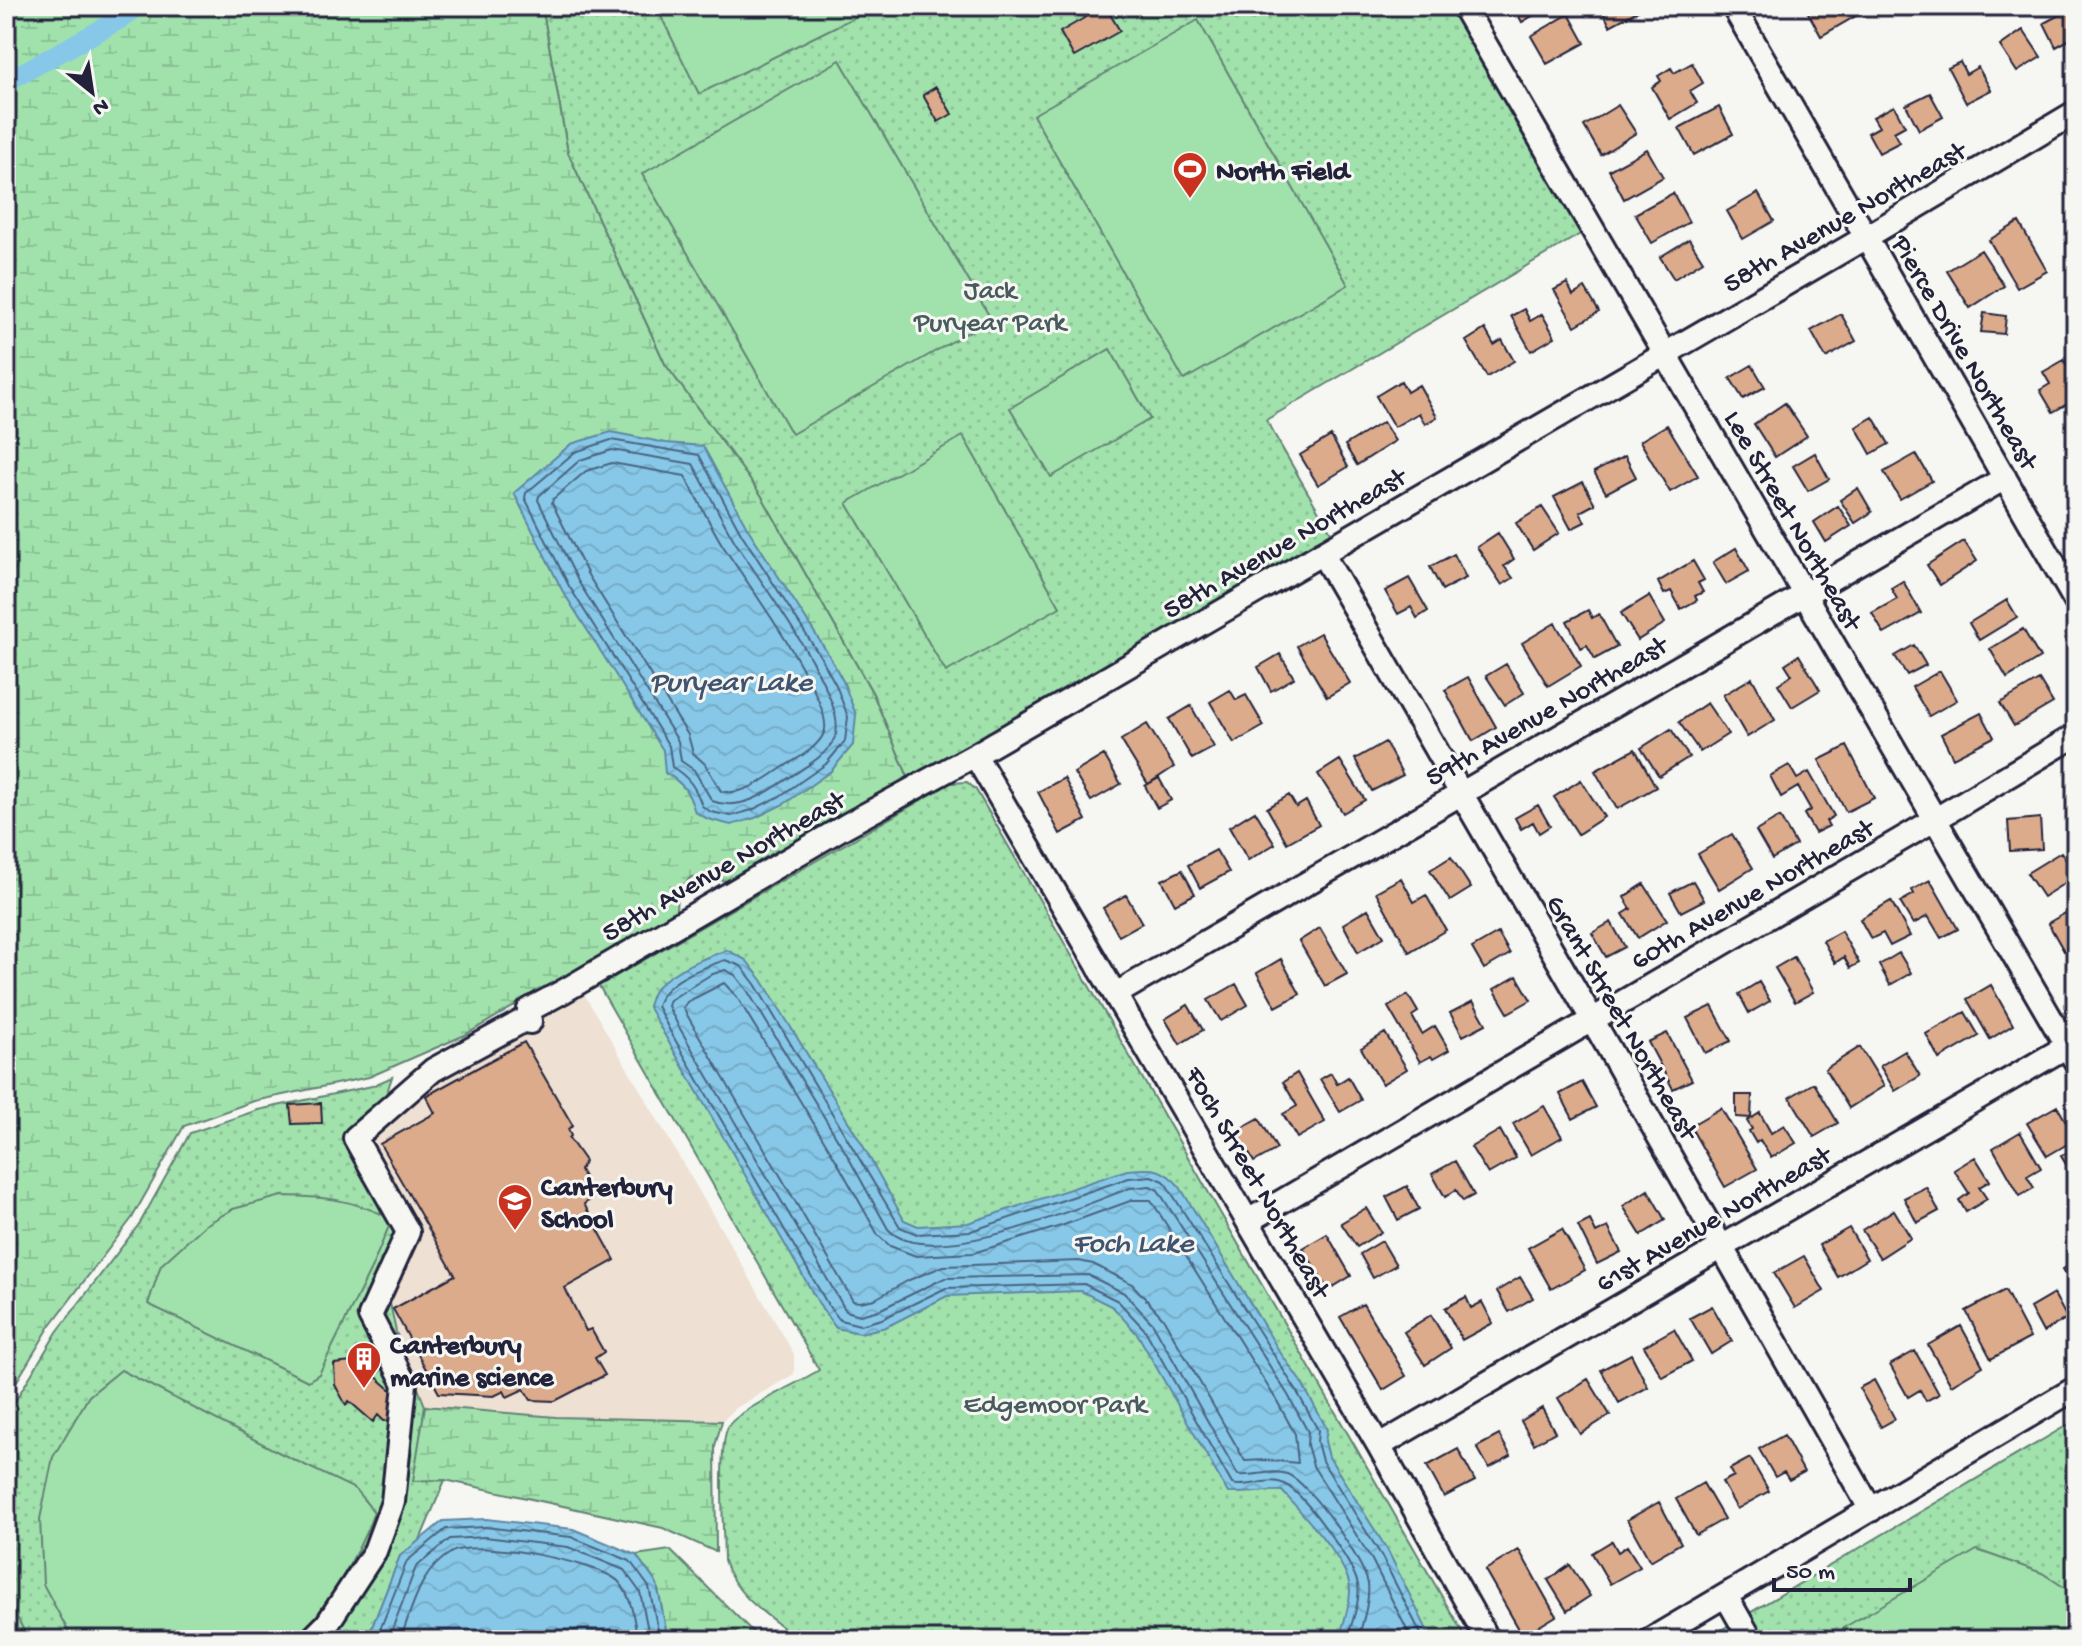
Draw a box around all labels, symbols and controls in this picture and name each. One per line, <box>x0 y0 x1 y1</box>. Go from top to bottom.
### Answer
north arrow <box>52 52 132 132</box>
text: N <box>87 91 113 121</box>
street label: 58th Avenue Northeast <box>1718 135 1975 302</box>
sports icon: North Field <box>1171 150 1209 200</box>
place label: North Field <box>1216 157 1352 190</box>
street label: Pierce Drive Northeast <box>1882 229 2045 479</box>
park label: Jack Puryear Park <box>913 276 1069 341</box>
street label: Lee Street Northeast <box>1715 406 1869 639</box>
street label: 58th Avenue Northeast <box>1158 461 1415 628</box>
street label: 59th Avenue Northeast <box>1421 629 1676 796</box>
water label: Puryear Lake <box>650 667 814 702</box>
street label: 58th Avenue Northeast <box>597 784 854 951</box>
street label: 60th Avenue Northeast <box>1626 812 1883 979</box>
street label: Grant Street Northeast <box>1537 890 1705 1149</box>
street label: Foch Street Northeast <box>1176 1061 1337 1307</box>
street label: 61st Avenue Northeast <box>1591 1139 1840 1302</box>
place label: Canterbury School <box>541 1173 673 1238</box>
school or university icon: Canterbury School <box>496 1182 534 1232</box>
water label: Foch Lake <box>1073 1228 1195 1263</box>
place label: Canterbury marine science <box>390 1331 555 1396</box>
building icon: Canterbury marine science <box>345 1340 383 1390</box>
park label: Edgemoor Park <box>963 1390 1149 1423</box>
scale bar <box>1774 1542 1910 1592</box>
text: 50 m <box>1786 1559 1835 1588</box>

